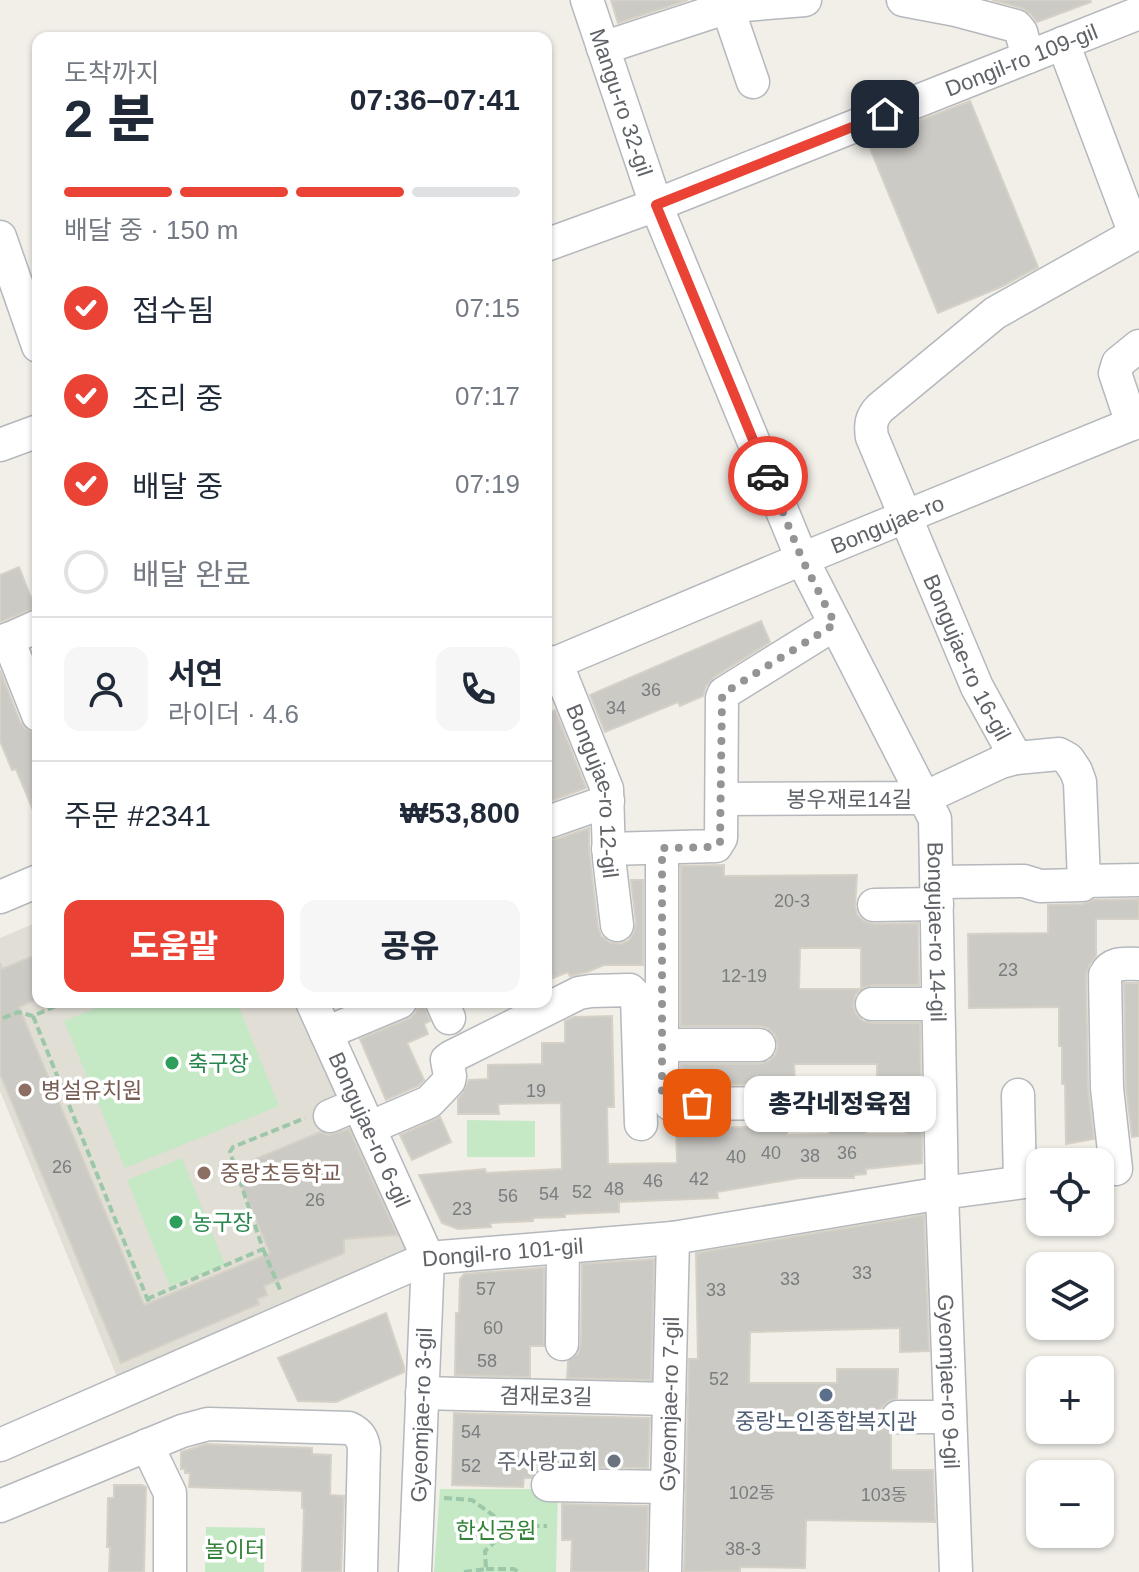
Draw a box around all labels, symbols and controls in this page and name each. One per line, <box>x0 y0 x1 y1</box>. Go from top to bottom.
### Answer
street label: Dongil-ro 109-gil <box>942 19 1101 102</box>
street label: Mangu-ro 32-gil <box>585 25 657 180</box>
text: 도착까지 <box>64 58 160 88</box>
pin <box>851 80 919 148</box>
text: 07:36–07:41 <box>350 83 520 116</box>
text: 2 분 <box>64 90 155 148</box>
icon: home <box>863 92 907 136</box>
text: 배달 중 · 150 m <box>64 215 238 245</box>
icon: check <box>64 286 108 330</box>
text: 07:15 <box>455 293 520 323</box>
text: 접수됨 <box>132 294 215 327</box>
icon: check <box>64 374 108 418</box>
text: 07:17 <box>455 381 520 411</box>
text: 조리 중 <box>132 382 223 415</box>
courier <box>728 436 808 516</box>
icon: car <box>746 454 790 498</box>
icon: check <box>64 462 108 506</box>
text: 07:19 <box>455 469 520 499</box>
text: 배달 중 <box>132 470 223 503</box>
street label: Bongujae-ro <box>827 490 948 559</box>
text: 배달 완료 <box>132 558 251 591</box>
street label: Bongujae-ro 16-gil <box>918 571 1016 745</box>
button: person <box>64 647 148 731</box>
button: phone <box>436 647 520 731</box>
text: 서연 <box>168 657 223 690</box>
house number: 36 <box>641 680 661 700</box>
house number: 34 <box>606 698 626 718</box>
text: 라이더 · 4.6 <box>168 699 299 729</box>
street label: Bongujae-ro 12-gil <box>561 700 623 879</box>
street label: 봉우재로14길 <box>786 787 912 812</box>
text: ₩53,800 <box>400 796 520 829</box>
text: 주문 #2341 <box>64 799 211 832</box>
street label: Bongujae-ro 14-gil <box>922 842 951 1022</box>
house number: 20-3 <box>774 891 810 911</box>
button: 도움말 <box>64 900 284 992</box>
button: 공유 <box>300 900 520 992</box>
house number: 23 <box>998 960 1018 980</box>
house number: 12-19 <box>721 966 767 986</box>
street label: Bongujae-ro 6-gil <box>323 1048 415 1211</box>
place label: 축구장 <box>188 1051 249 1076</box>
marker: 축구장 <box>163 1054 181 1072</box>
pin <box>663 1069 731 1137</box>
callout: 총각네정육점 <box>745 1075 937 1131</box>
place label: 병설유치원 <box>41 1078 142 1103</box>
marker: 병설유치원 <box>16 1081 34 1099</box>
house number: 19 <box>526 1081 546 1101</box>
icon: bag <box>675 1081 719 1125</box>
text: 총각네정육점 <box>768 1089 912 1119</box>
house number: 40 <box>761 1143 781 1163</box>
house number: 36 <box>837 1143 857 1163</box>
house number: 38 <box>800 1146 820 1166</box>
house number: 40 <box>726 1147 746 1167</box>
map controls <box>1026 1148 1114 1548</box>
button: locate <box>1026 1148 1114 1236</box>
house number: 26 <box>52 1157 72 1177</box>
place label: 중랑초등학교 <box>220 1161 341 1186</box>
marker: 중랑초등학교 <box>195 1164 213 1182</box>
house number: 42 <box>689 1169 709 1189</box>
house number: 46 <box>643 1171 663 1191</box>
house number: 48 <box>604 1179 624 1199</box>
house number: 52 <box>572 1182 592 1202</box>
house number: 54 <box>539 1184 559 1204</box>
house number: 56 <box>498 1186 518 1206</box>
house number: 26 <box>305 1190 325 1210</box>
house number: 23 <box>452 1199 472 1219</box>
place label: 농구장 <box>192 1210 253 1235</box>
marker: 농구장 <box>167 1213 185 1231</box>
street label: Dongil-ro 101-gil <box>421 1233 584 1271</box>
button: layers <box>1026 1252 1114 1340</box>
house number: 33 <box>852 1263 872 1283</box>
house number: 33 <box>780 1269 800 1289</box>
house number: 57 <box>476 1279 496 1299</box>
house number: 33 <box>706 1280 726 1300</box>
street label: Gyeomjae-ro 9-gil <box>933 1294 964 1469</box>
street label: Gyeomjae-ro 7-gil <box>655 1316 684 1492</box>
house number: 60 <box>483 1318 503 1338</box>
street label: Gyeomjae-ro 3-gil <box>406 1327 437 1503</box>
house number: 58 <box>477 1351 497 1371</box>
button: + <box>1026 1356 1114 1444</box>
house number: 52 <box>709 1369 729 1389</box>
street label: 겸재로3길 <box>499 1383 593 1410</box>
marker: 중랑노인종합복지관 <box>817 1386 835 1404</box>
place label: 중랑노인종합복지관 <box>735 1409 917 1434</box>
house number: 54 <box>461 1422 481 1442</box>
place label: 주사랑교회 <box>497 1449 598 1474</box>
marker: 주사랑교회 <box>605 1452 623 1470</box>
house number: 52 <box>461 1456 481 1476</box>
button: − <box>1026 1460 1114 1548</box>
house number: 102동 <box>729 1483 775 1503</box>
house number: 103동 <box>861 1485 907 1505</box>
park label: 한신공원 <box>456 1518 536 1543</box>
park label: 놀이터 <box>205 1537 265 1562</box>
house number: 38-3 <box>725 1539 761 1559</box>

